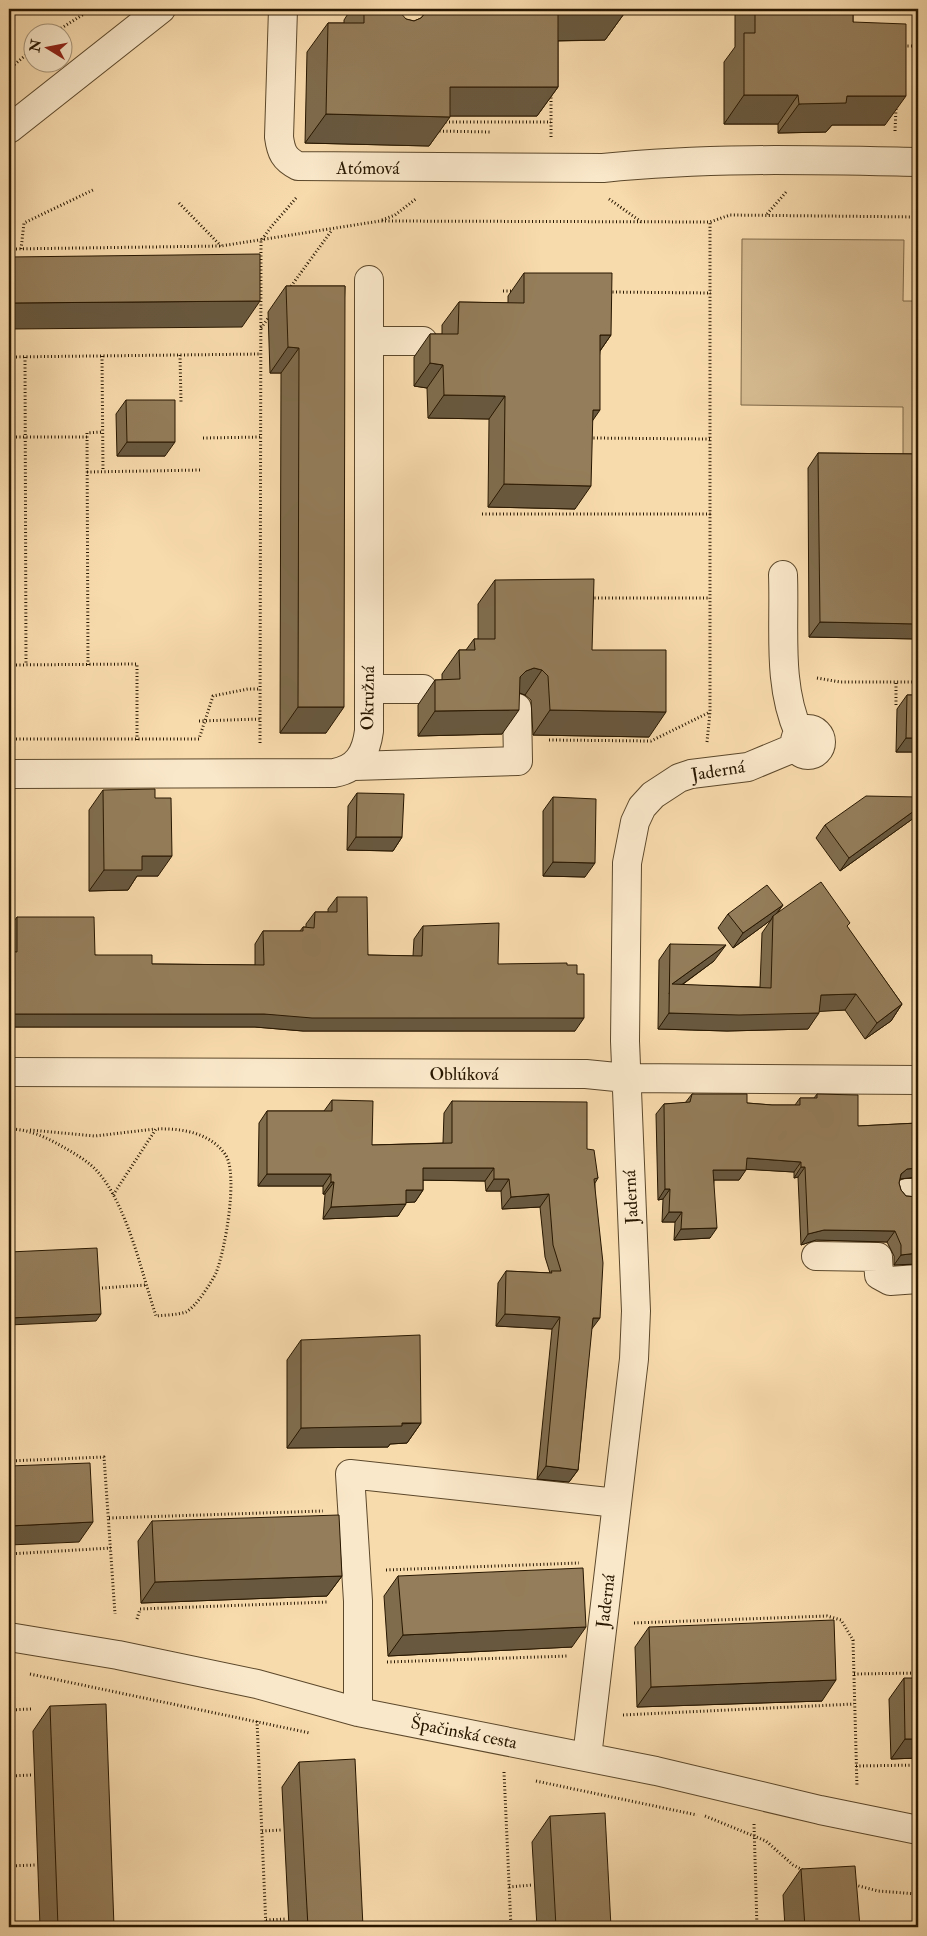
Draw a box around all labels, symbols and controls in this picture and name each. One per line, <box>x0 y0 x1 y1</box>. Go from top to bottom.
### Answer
north arrow <box>22 22 72 72</box>
text: N <box>26 38 45 54</box>
street label: Atómová <box>335 157 400 180</box>
street label: Okružná <box>356 665 380 731</box>
street label: Jaderná <box>689 755 747 787</box>
street label: Oblúková <box>429 1063 499 1086</box>
street label: Jaderná <box>618 1169 644 1226</box>
street label: Jaderná <box>591 1572 621 1630</box>
street label: Špačinská cesta <box>409 1710 520 1755</box>

